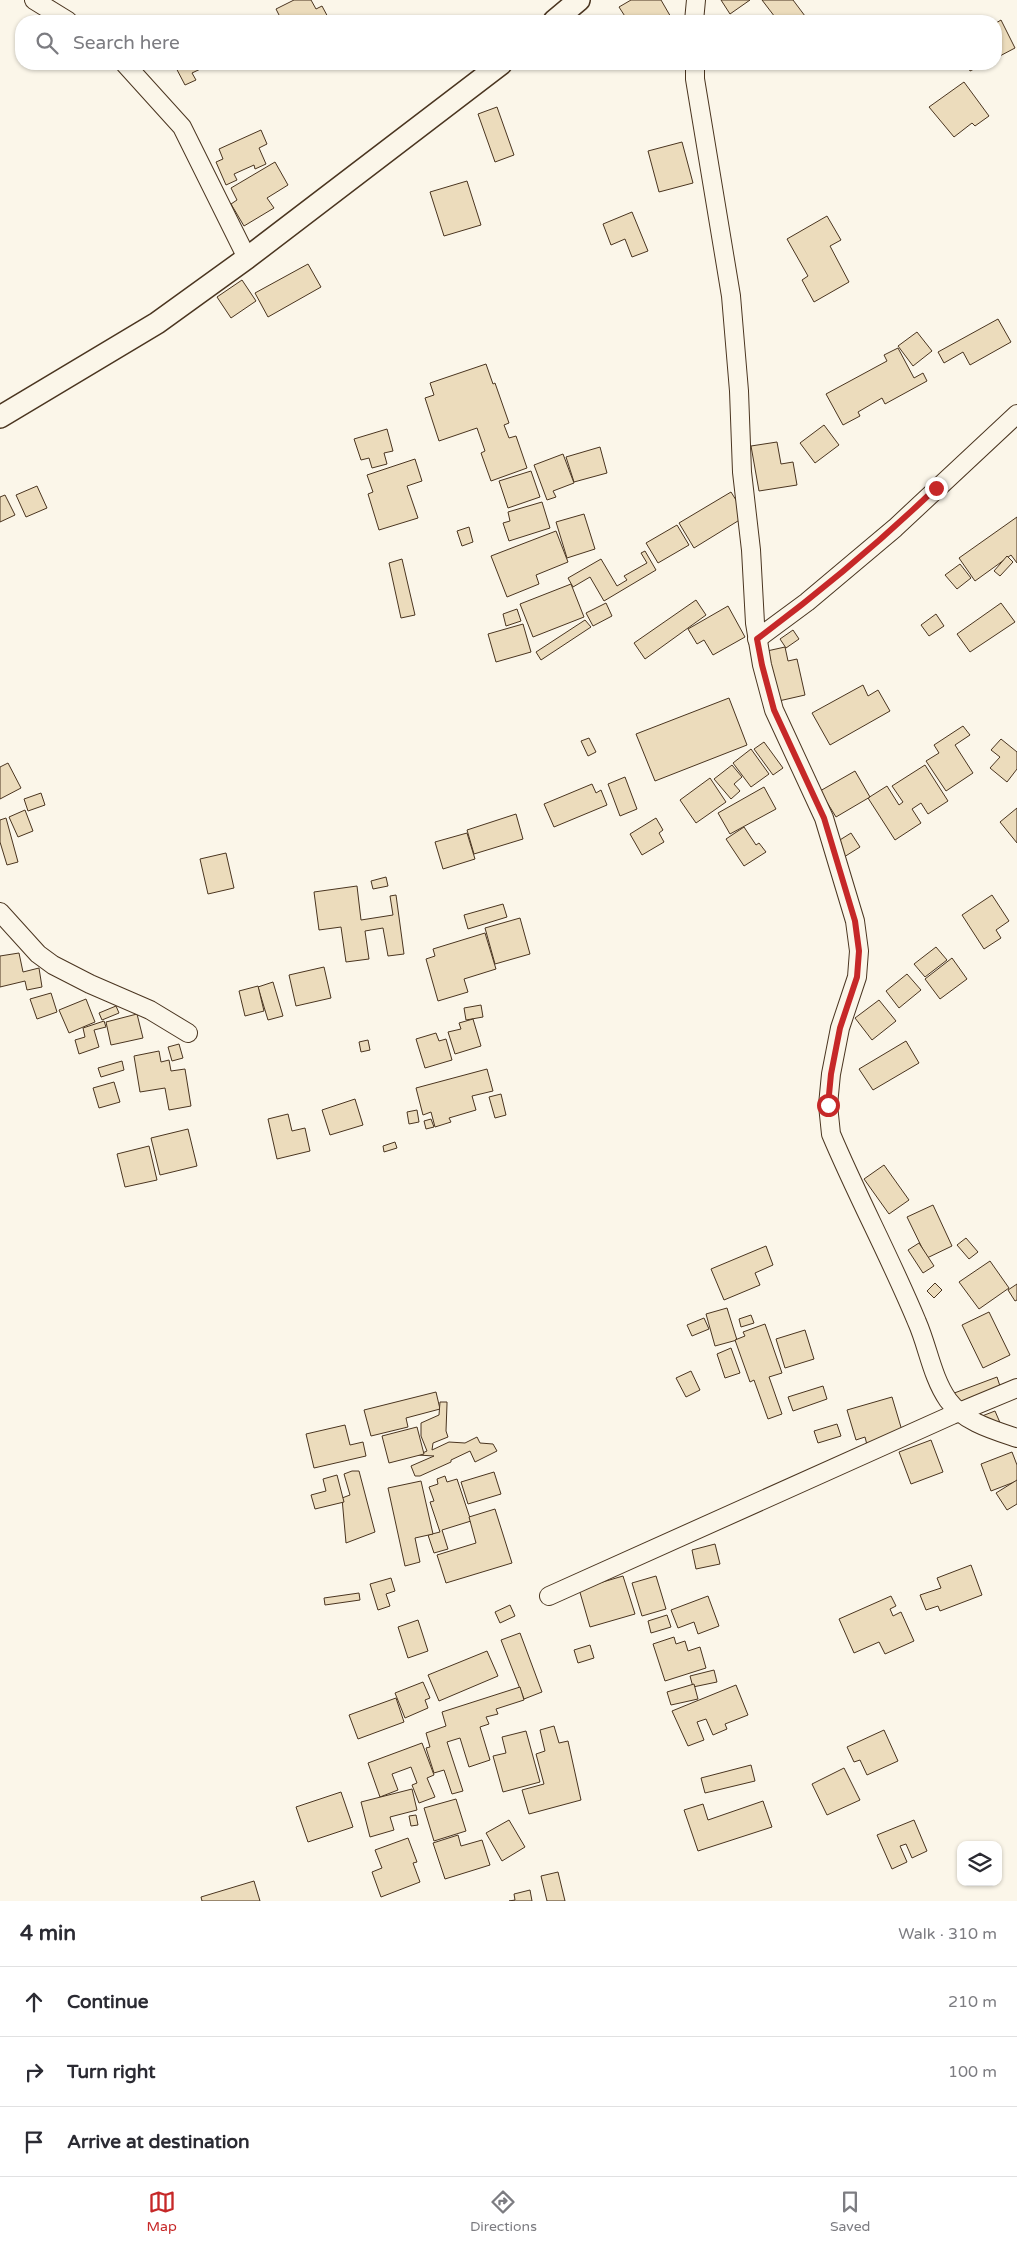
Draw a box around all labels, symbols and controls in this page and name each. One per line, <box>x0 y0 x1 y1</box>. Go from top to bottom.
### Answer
search box <box>15 15 1002 70</box>
icon: search <box>33 29 61 57</box>
text: Search here <box>73 32 180 54</box>
route end <box>925 477 948 500</box>
route start <box>817 1094 840 1117</box>
map controls <box>957 1841 1002 1886</box>
button: layers <box>957 1841 1002 1886</box>
text: 4 min <box>20 1921 76 1946</box>
text: Walk · 310 m <box>898 1924 997 1944</box>
icon: ahead <box>20 1988 48 2016</box>
text: Continue <box>67 1991 149 2013</box>
text: 210 m <box>948 1992 997 2012</box>
icon: right <box>20 2058 48 2086</box>
text: Turn right <box>67 2061 155 2083</box>
text: 100 m <box>948 2062 997 2082</box>
icon: arrive <box>20 2128 48 2156</box>
text: Arrive at destination <box>67 2131 250 2153</box>
tab: Map <box>147 2188 177 2235</box>
tab: Directions <box>470 2188 537 2235</box>
tab: Saved <box>830 2188 870 2235</box>

